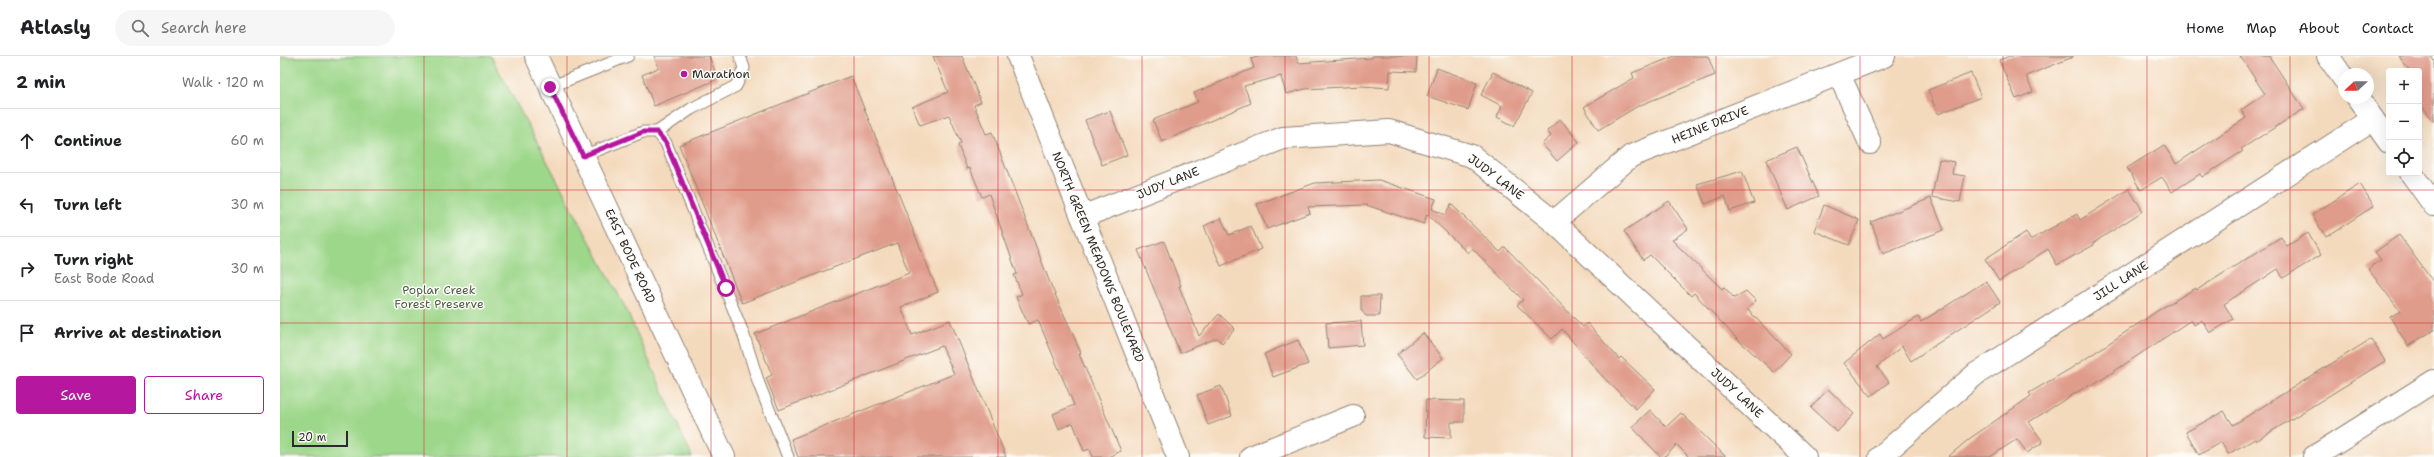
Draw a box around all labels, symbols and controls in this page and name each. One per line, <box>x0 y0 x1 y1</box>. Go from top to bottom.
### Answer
search box <box>115 10 395 46</box>
text: Atlasly <box>20 15 91 40</box>
icon: search <box>129 17 151 39</box>
text: Search here <box>161 18 247 38</box>
text: Home <box>2186 19 2225 37</box>
text: Map <box>2247 19 2277 37</box>
text: About <box>2299 19 2340 37</box>
text: Contact <box>2362 19 2414 37</box>
place label: Marathon <box>692 66 750 82</box>
north arrow <box>2338 68 2374 104</box>
map controls <box>2386 68 2422 176</box>
button: + <box>2386 68 2422 104</box>
marker: Marathon <box>679 69 689 79</box>
text: 2 min <box>16 71 66 93</box>
text: Walk · 120 m <box>182 74 264 91</box>
route end <box>541 78 559 96</box>
street label: HEINE DRIVE <box>1669 102 1751 148</box>
button: − <box>2386 104 2422 140</box>
icon: ahead <box>16 130 38 152</box>
text: Continue <box>54 131 122 151</box>
text: 60 m <box>231 132 264 149</box>
button: locate <box>2386 140 2422 176</box>
street label: NORTH GREEN MEADOWS BOULEVARD <box>1048 149 1148 365</box>
street label: JUDY LANE <box>1465 151 1527 203</box>
street label: JUDY LANE <box>1134 163 1202 203</box>
icon: left <box>16 194 38 216</box>
text: Turn left <box>54 195 122 215</box>
text: 30 m <box>230 196 264 213</box>
street label: EAST BODE ROAD <box>601 206 659 306</box>
text: Turn right <box>54 250 134 270</box>
street label: JILL LANE <box>2091 257 2151 305</box>
icon: right <box>16 258 38 280</box>
text: 30 m <box>230 260 264 277</box>
text: East Bode Road <box>54 270 154 287</box>
route start <box>717 279 735 297</box>
park label: Poplar Creek Forest Preserve <box>394 282 484 312</box>
icon: arrive <box>16 322 38 344</box>
text: Arrive at destination <box>54 323 222 343</box>
street label: JUDY LANE <box>1707 365 1767 421</box>
button: Save <box>16 376 136 414</box>
button: Share <box>144 376 264 414</box>
scale bar <box>292 429 348 448</box>
text: 20 m <box>298 430 326 445</box>

